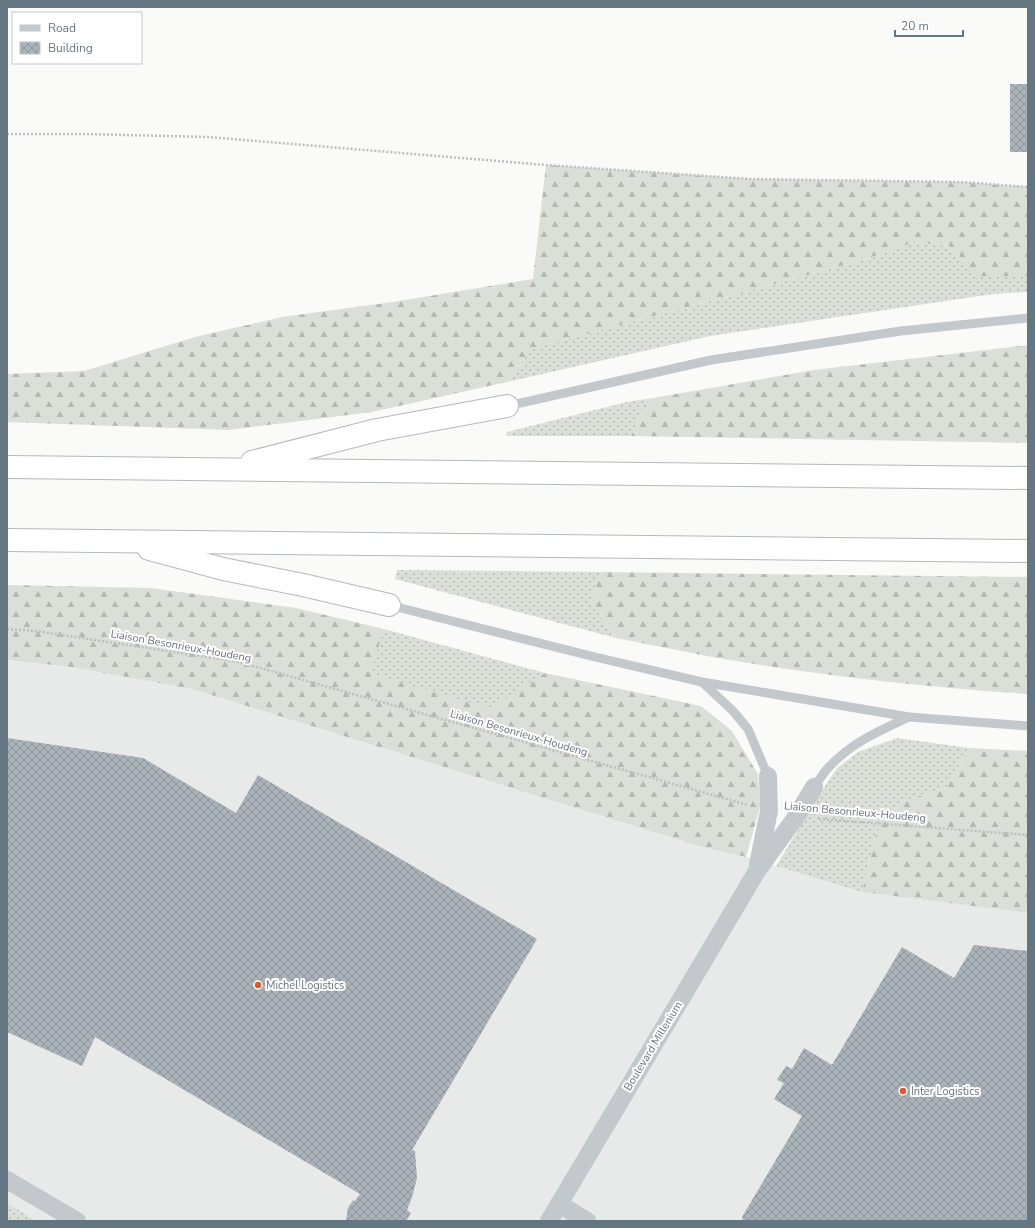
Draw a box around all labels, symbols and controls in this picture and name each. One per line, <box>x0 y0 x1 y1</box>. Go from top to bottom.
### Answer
legend <box>12 12 142 64</box>
scale bar <box>895 12 963 38</box>
text: 20 m <box>901 18 929 34</box>
text: Road <box>48 20 76 36</box>
text: Building <box>48 40 93 56</box>
street label: Liaison Besonrieux-Houdeng <box>109 626 253 666</box>
street label: Liaison Besonrieux-Houdeng <box>448 706 590 760</box>
street label: Liaison Besonrieux-Houdeng <box>783 798 927 826</box>
place label: Michel Logistics <box>266 978 344 993</box>
marker: Michel Logistics <box>253 980 263 990</box>
street label: Boulevard Millenium <box>620 998 686 1094</box>
place label: Inter Logistics <box>911 1084 980 1099</box>
marker: Inter Logistics <box>898 1086 908 1096</box>

